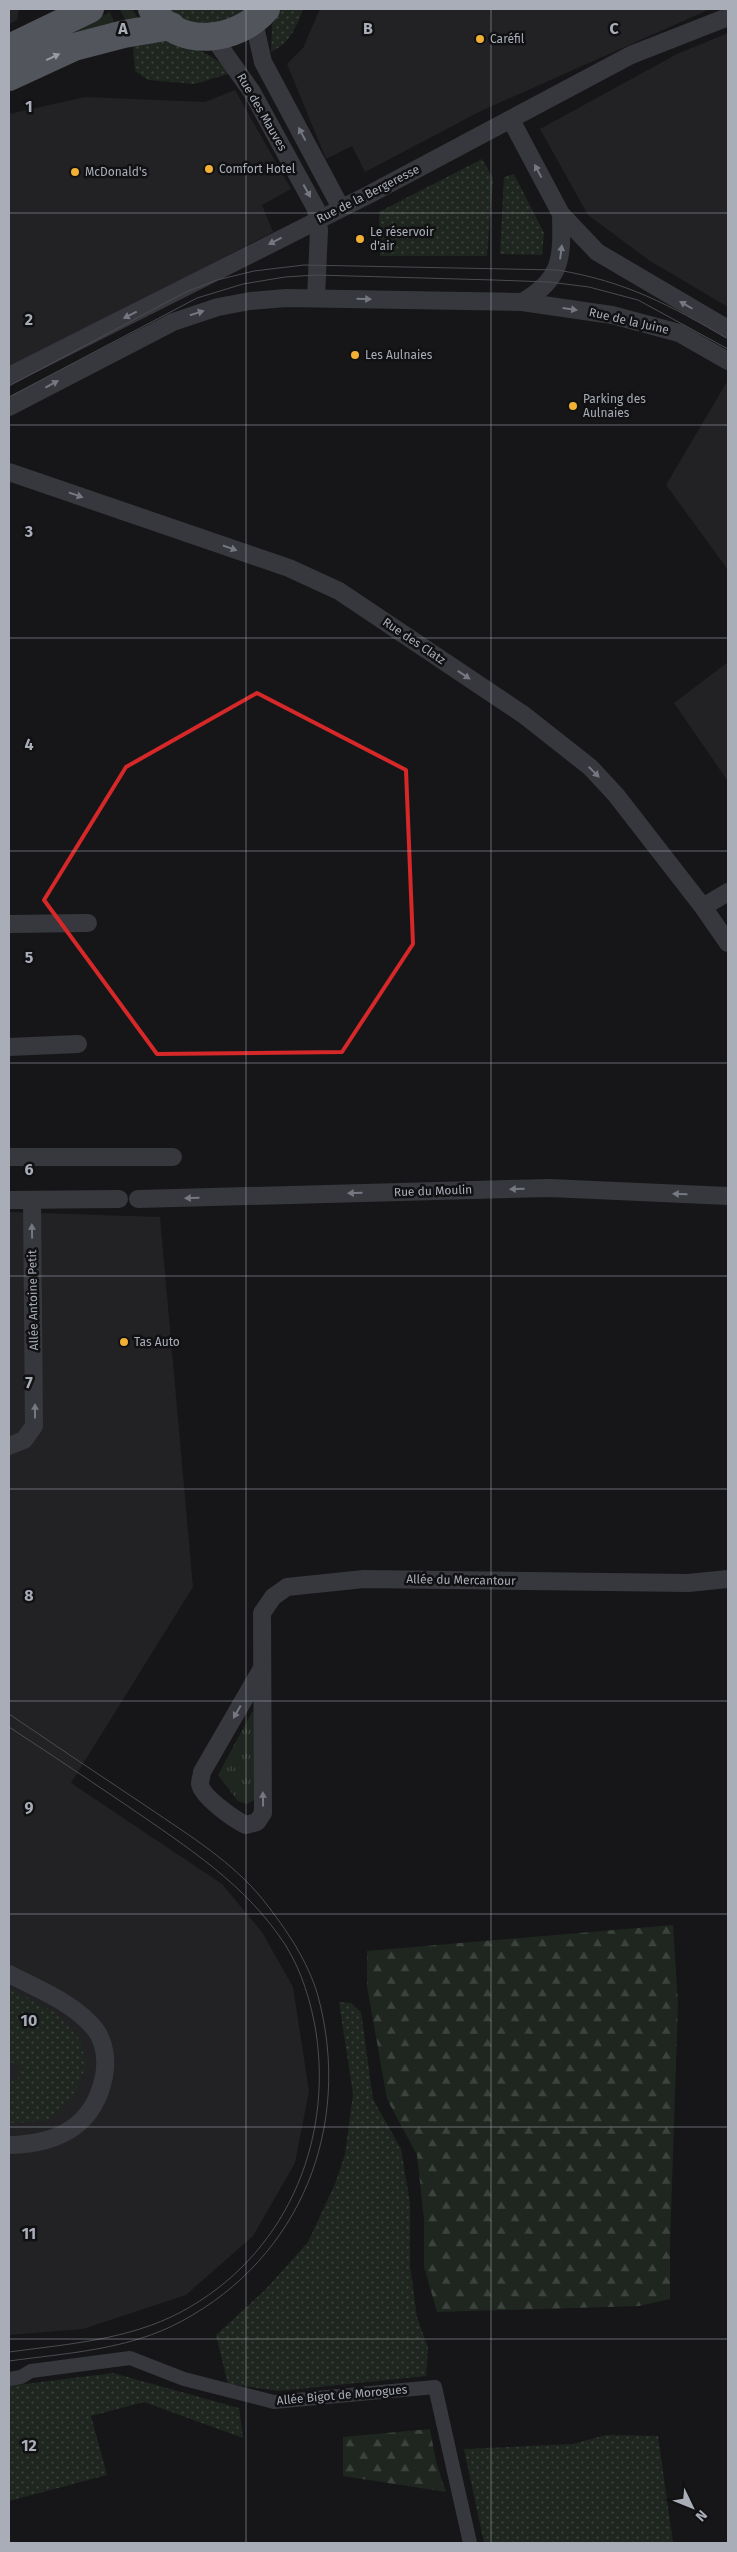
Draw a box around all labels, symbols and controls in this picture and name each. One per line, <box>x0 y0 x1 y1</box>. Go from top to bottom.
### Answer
text: A <box>117 19 128 38</box>
text: B <box>363 19 373 38</box>
text: C <box>609 19 619 38</box>
place label: Caréfil <box>490 32 525 46</box>
marker: Caréfil <box>474 33 486 45</box>
one-way arrow <box>46 52 60 60</box>
street label: Rue des Mauves <box>234 71 290 154</box>
text: 1 <box>25 97 33 116</box>
one-way arrow <box>298 126 306 141</box>
place label: Comfort Hotel <box>219 162 296 176</box>
street label: Rue de la Bergeresse <box>314 162 422 226</box>
marker: Comfort Hotel <box>203 163 215 175</box>
one-way arrow <box>534 164 542 178</box>
place label: McDonald's <box>85 165 147 179</box>
marker: McDonald's <box>69 166 81 178</box>
one-way arrow <box>302 184 311 197</box>
place label: Le réservoir d'air <box>370 225 434 253</box>
marker: Le réservoir d'air <box>354 233 366 245</box>
one-way arrow <box>267 237 282 245</box>
one-way arrow <box>557 244 565 260</box>
one-way arrow <box>357 296 373 304</box>
one-way arrow <box>679 301 693 309</box>
one-way arrow <box>563 305 579 313</box>
street label: Rue de la Juine <box>588 305 670 337</box>
one-way arrow <box>190 309 205 316</box>
text: 2 <box>25 310 33 329</box>
one-way arrow <box>123 311 137 319</box>
place label: Les Aulnaies <box>365 348 433 362</box>
marker: Les Aulnaies <box>349 349 361 361</box>
one-way arrow <box>45 380 59 389</box>
place label: Parking des Aulnaies <box>583 392 646 420</box>
marker: Parking des Aulnaies <box>567 400 579 412</box>
one-way arrow <box>69 492 84 499</box>
text: 3 <box>24 522 33 541</box>
one-way arrow <box>223 545 238 553</box>
street label: Rue des Clatz <box>380 615 448 667</box>
one-way arrow <box>457 670 471 680</box>
text: 4 <box>24 735 34 754</box>
one-way arrow <box>588 766 600 778</box>
text: 5 <box>25 948 34 967</box>
text: 6 <box>24 1160 34 1179</box>
street label: Rue du Moulin <box>393 1183 473 1199</box>
one-way arrow <box>509 1185 525 1193</box>
one-way arrow <box>671 1189 687 1197</box>
one-way arrow <box>346 1190 362 1198</box>
one-way arrow <box>184 1194 200 1202</box>
one-way arrow <box>28 1223 36 1239</box>
street label: Allée Antoine Petit <box>25 1249 41 1350</box>
place label: Tas Auto <box>134 1335 180 1349</box>
marker: Tas Auto <box>118 1336 130 1348</box>
text: 7 <box>25 1373 33 1392</box>
one-way arrow <box>31 1403 39 1419</box>
street label: Allée du Mercantour <box>406 1572 516 1588</box>
text: 8 <box>24 1586 34 1605</box>
one-way arrow <box>233 1705 241 1719</box>
one-way arrow <box>259 1791 267 1807</box>
text: 9 <box>25 1798 34 1817</box>
text: 10 <box>21 2011 37 2030</box>
text: 11 <box>22 2224 36 2243</box>
street label: Allée Bigot de Morogues <box>276 2382 408 2408</box>
text: 12 <box>21 2436 37 2455</box>
north arrow <box>667 2482 717 2532</box>
text: N <box>692 2506 711 2525</box>

